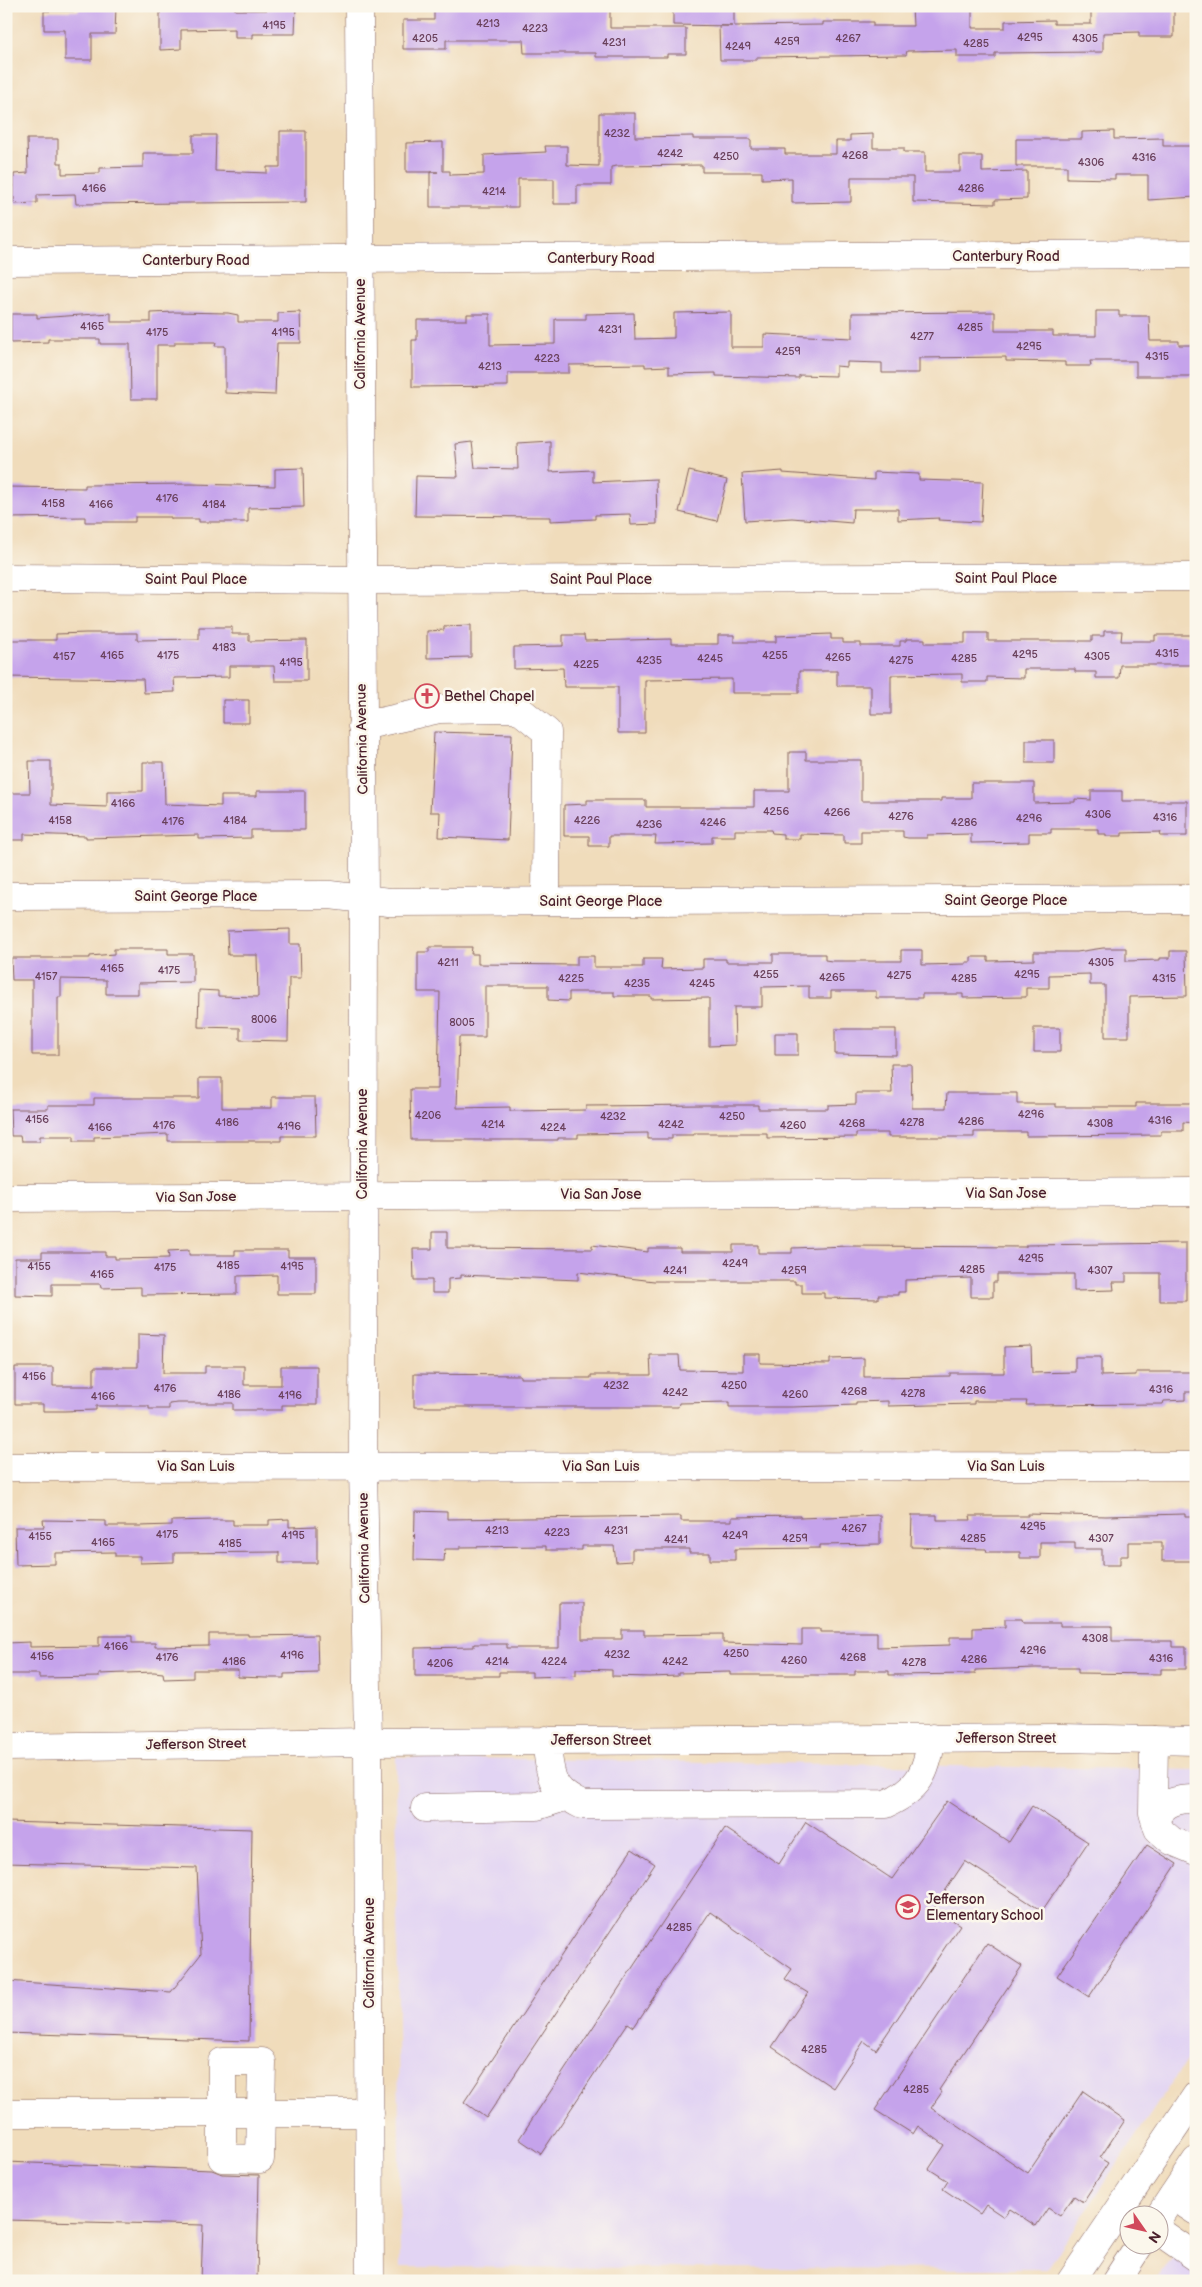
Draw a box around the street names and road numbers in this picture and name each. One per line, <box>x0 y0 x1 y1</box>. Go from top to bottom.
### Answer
street label: Canterbury Road <box>952 248 1060 265</box>
street label: Canterbury Road <box>547 250 655 267</box>
street label: Canterbury Road <box>142 252 250 269</box>
street label: California Avenue <box>352 279 369 389</box>
street label: Saint Paul Place <box>955 570 1057 587</box>
street label: Saint Paul Place <box>145 571 247 588</box>
street label: Saint Paul Place <box>550 571 652 588</box>
street label: California Avenue <box>353 683 371 795</box>
street label: Saint George Place <box>135 888 257 905</box>
street label: Saint George Place <box>945 892 1067 909</box>
street label: Saint George Place <box>540 893 662 910</box>
street label: California Avenue <box>354 1089 371 1199</box>
street label: Via San Jose <box>966 1185 1046 1202</box>
street label: Via San Jose <box>561 1186 641 1203</box>
street label: Via San Jose <box>155 1188 237 1206</box>
street label: Via San Luis <box>157 1458 235 1475</box>
street label: Via San Luis <box>562 1458 640 1475</box>
street label: Via San Luis <box>967 1458 1045 1475</box>
street label: California Avenue <box>355 1492 373 1604</box>
street label: Jefferson Street <box>956 1730 1057 1747</box>
street label: Jefferson Street <box>551 1732 652 1749</box>
street label: Jefferson Street <box>146 1735 247 1753</box>
street label: California Avenue <box>361 1898 378 2008</box>

